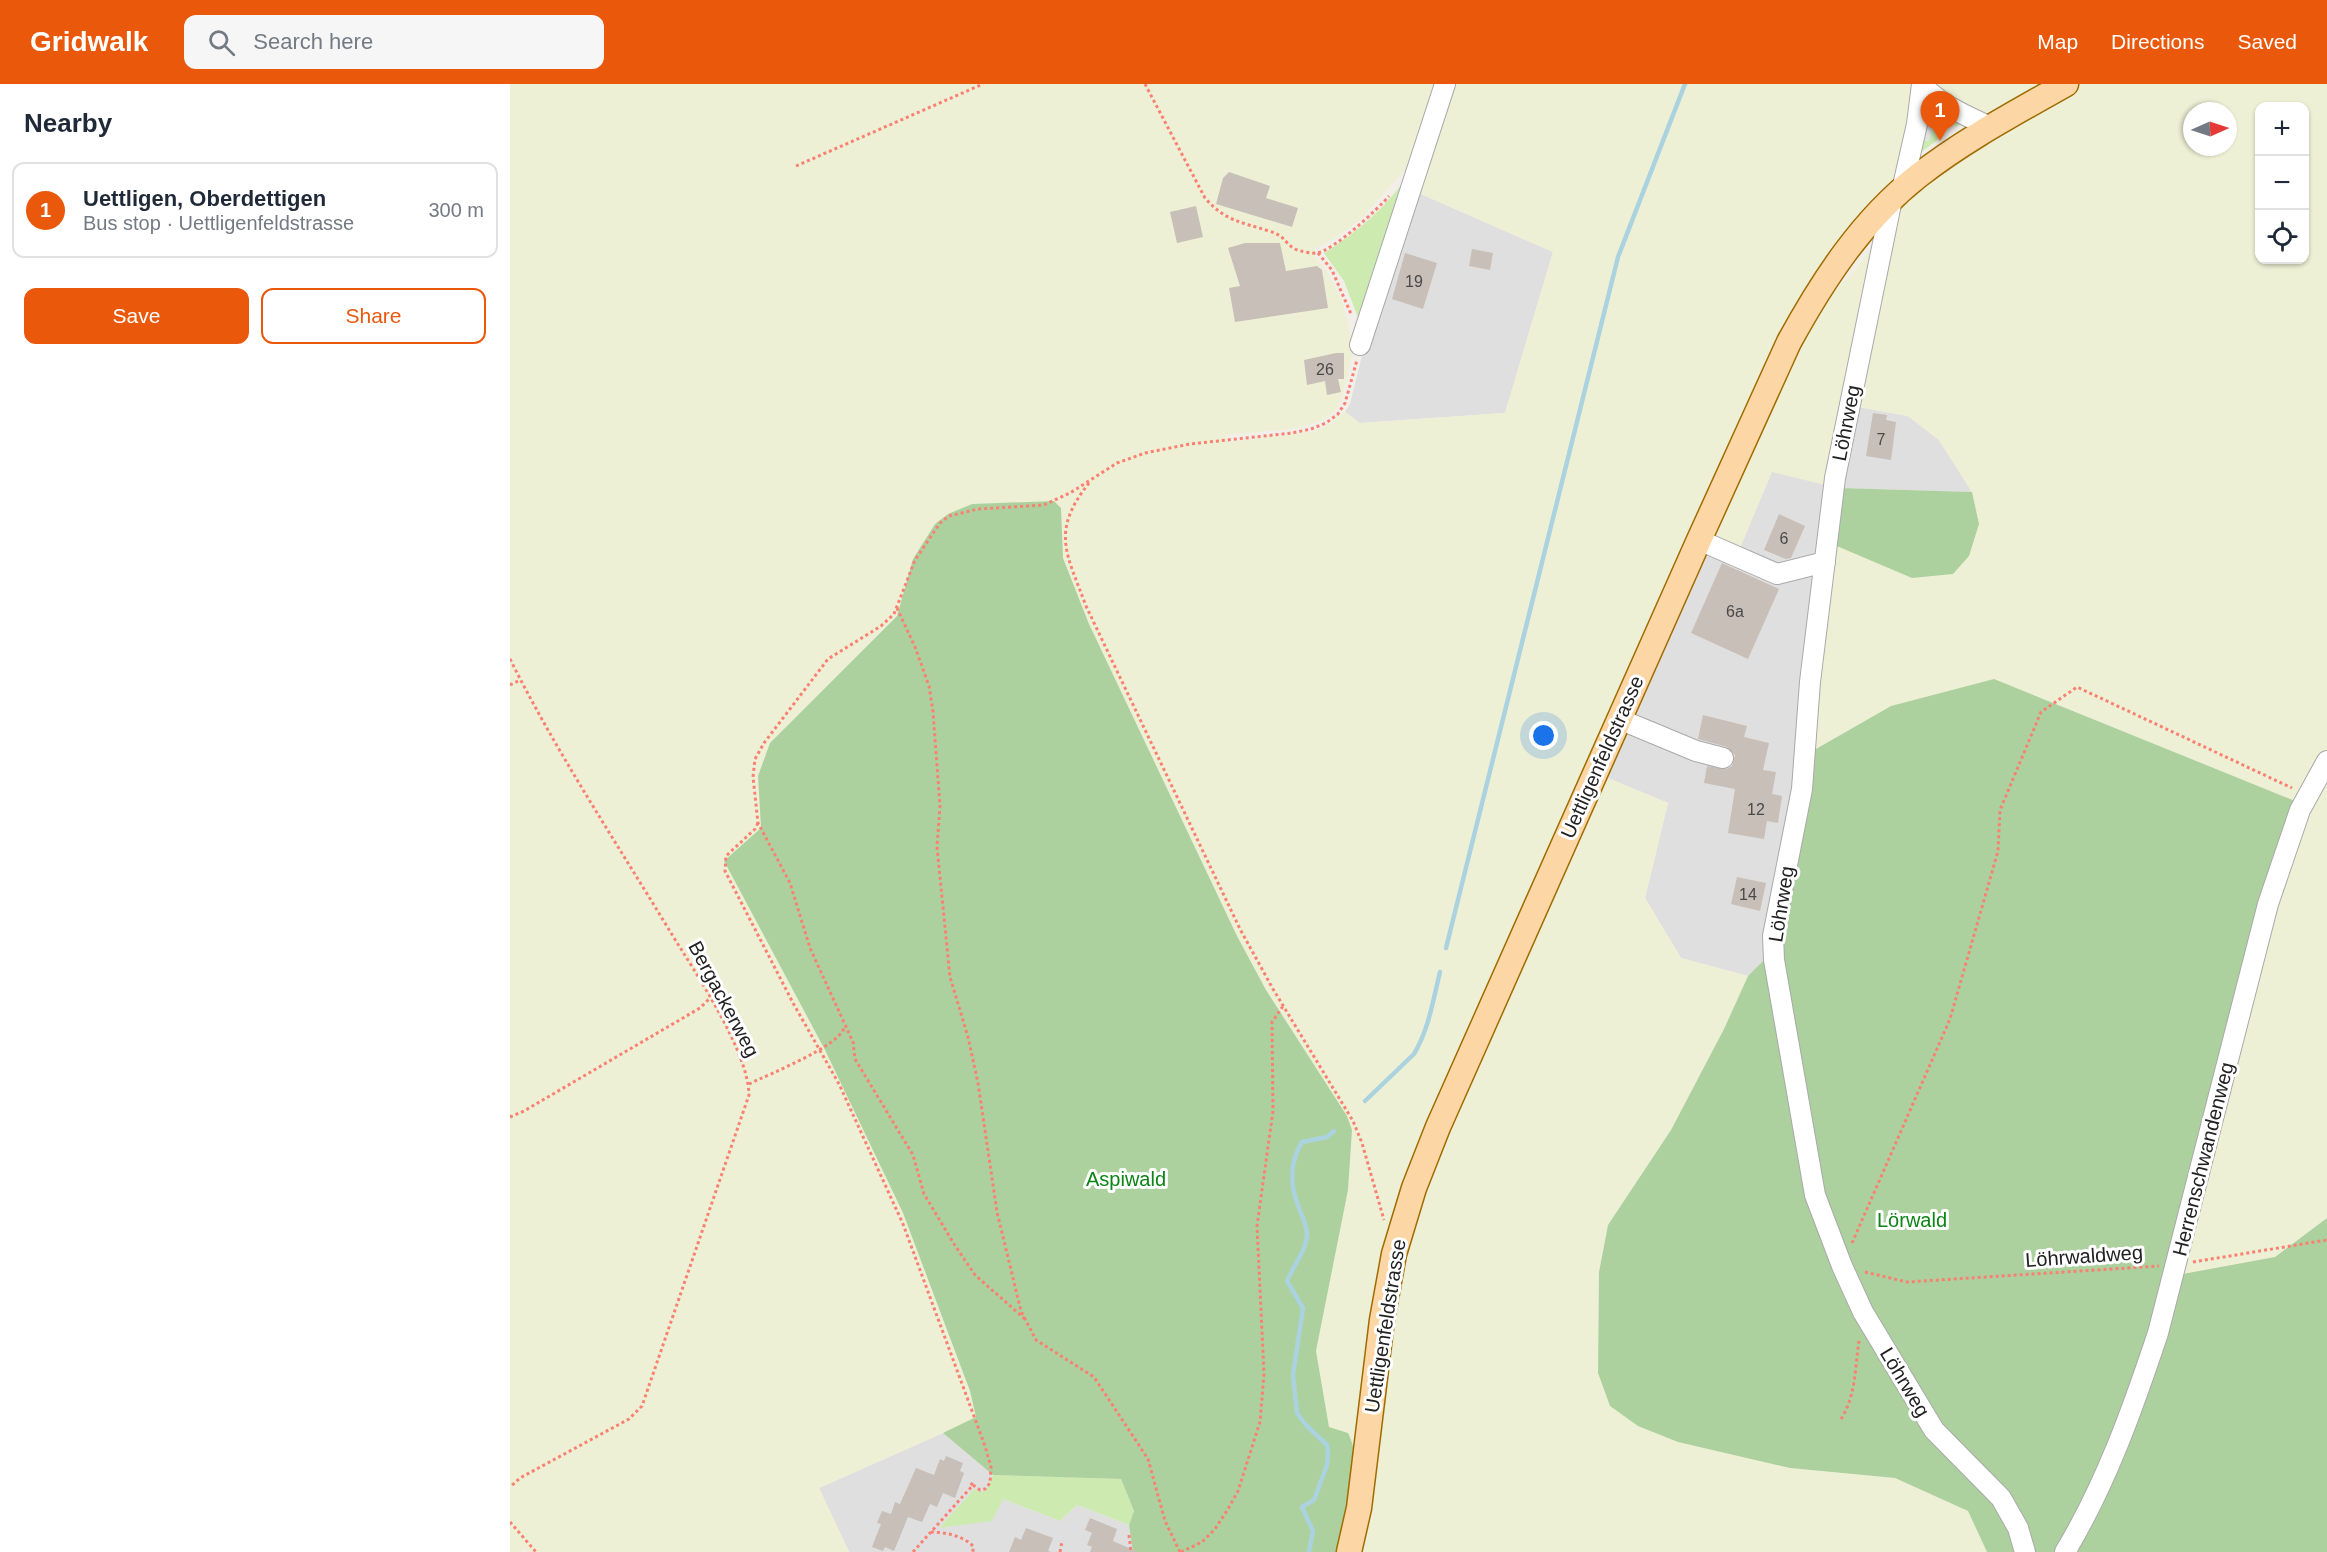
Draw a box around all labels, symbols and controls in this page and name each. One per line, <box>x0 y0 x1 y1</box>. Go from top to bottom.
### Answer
search box <box>184 15 604 69</box>
text: Gridwalk <box>30 26 148 57</box>
icon: search <box>205 26 238 59</box>
text: Search here <box>253 29 373 54</box>
text: Map <box>2037 30 2078 53</box>
text: Directions <box>2111 30 2204 53</box>
text: Saved <box>2237 30 2297 53</box>
pin: 1 <box>1920 92 1960 141</box>
north arrow <box>2183 102 2237 156</box>
map controls <box>2255 102 2309 264</box>
button: + <box>2255 102 2309 156</box>
text: Nearby <box>24 108 112 138</box>
button: − <box>2255 156 2309 210</box>
text: Uettligen, Oberdettigen <box>83 186 326 211</box>
text: 1 <box>40 199 51 221</box>
text: 300 m <box>428 199 484 221</box>
button: locate <box>2255 210 2309 264</box>
text: Bus stop · Uettligenfeldstrasse <box>83 212 354 234</box>
house number: 19 <box>1405 273 1423 290</box>
button: Save <box>24 288 249 344</box>
button: Share <box>261 288 486 344</box>
house number: 26 <box>1316 361 1334 378</box>
street label: Löhrweg <box>1828 383 1864 463</box>
house number: 7 <box>1877 431 1886 448</box>
house number: 6 <box>1780 530 1789 547</box>
house number: 6a <box>1726 603 1744 620</box>
street label: Uettligenfeldstrasse <box>1556 672 1648 842</box>
your location <box>1529 721 1558 750</box>
house number: 12 <box>1747 801 1765 818</box>
street label: Löhrweg <box>1764 864 1798 944</box>
house number: 14 <box>1739 886 1757 903</box>
street label: Bergackerweg <box>684 937 764 1061</box>
street label: Herrenschwandenweg <box>2168 1060 2238 1258</box>
park label: Aspiwald <box>1086 1168 1166 1190</box>
park label: Lörwald <box>1877 1209 1947 1231</box>
street label: Uettligenfeldstrasse <box>1360 1238 1410 1414</box>
street label: Löhrwaldweg <box>2024 1241 2144 1271</box>
street label: Löhrweg <box>1876 1343 1934 1421</box>

